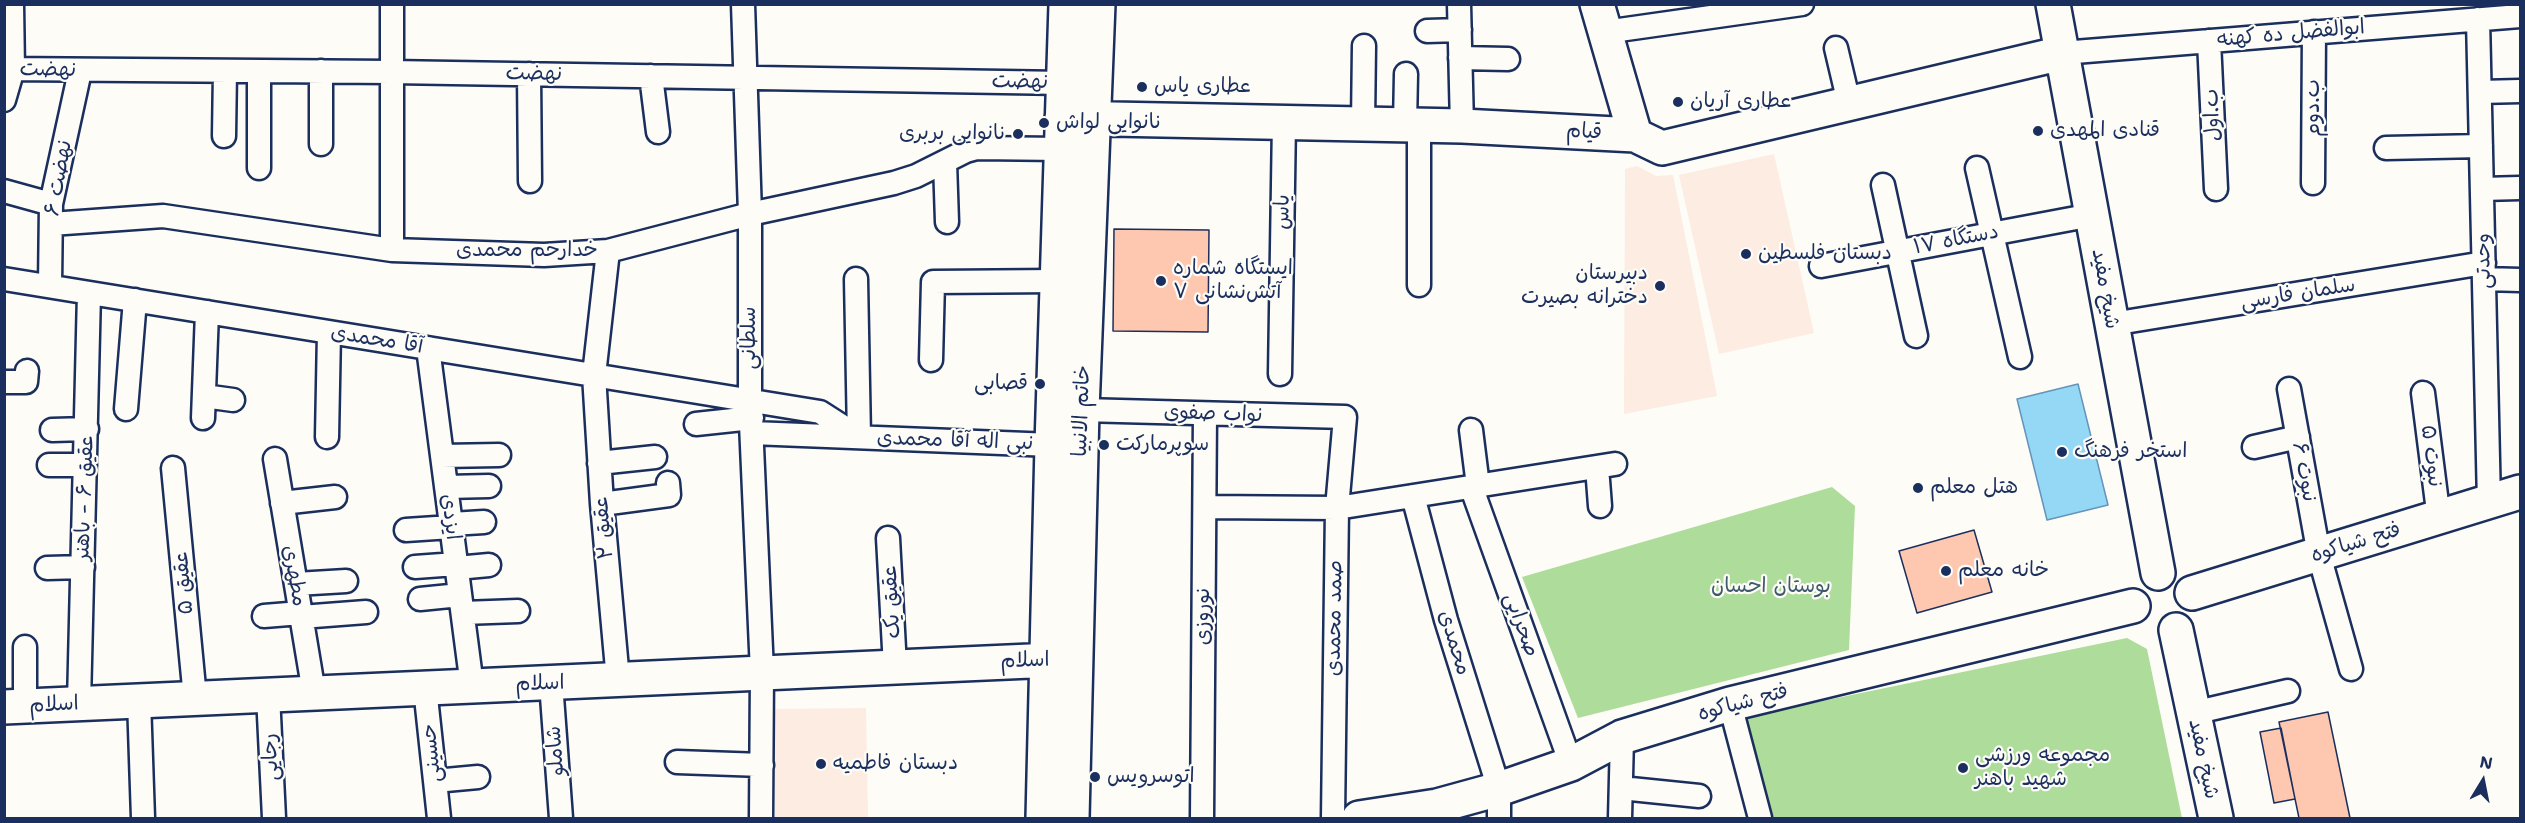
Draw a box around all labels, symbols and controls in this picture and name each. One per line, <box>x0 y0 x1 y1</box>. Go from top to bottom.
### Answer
street label: ابوالفضل ده کهنه <box>2216 15 2366 53</box>
street label: نهضت <box>19 57 77 83</box>
street label: نهضت <box>505 61 563 87</box>
street label: نهضت <box>991 69 1049 95</box>
place label: عطاری یاس <box>1154 74 1251 100</box>
street label: ب.دوم <box>2301 79 2327 137</box>
marker: عطاری یاس <box>1135 80 1149 94</box>
street label: ب.اول <box>2199 88 2227 142</box>
place label: عطاری آریان <box>1690 89 1792 115</box>
marker: عطاری آریان <box>1671 95 1685 109</box>
place label: نانوایی لواش <box>1056 110 1162 136</box>
marker: نانوایی لواش <box>1037 116 1051 130</box>
street label: قیام <box>1565 118 1603 146</box>
place label: قنادی المهدی <box>2050 118 2160 144</box>
place label: نانوایی بربری <box>899 121 1006 147</box>
marker: قنادی المهدی <box>2031 124 2045 138</box>
marker: نانوایی بربری <box>1011 127 1025 141</box>
street label: نهضت ۶ <box>40 138 78 218</box>
street label: یاس <box>1270 194 1296 230</box>
street label: ۱۷ دستگاه <box>1911 219 2001 261</box>
street label: وحدتی <box>2471 233 2497 289</box>
street label: خدارحم محمدی <box>456 238 598 264</box>
place label: دبستان فلسطین <box>1758 241 1892 267</box>
marker: دبستان فلسطین <box>1739 247 1753 261</box>
street label: شیخ مفید <box>2086 247 2124 331</box>
place label: ایستگاه شماره ۷ آتش‌نشانی <box>1173 256 1293 306</box>
place label: دبیرستان دخترانه بصیرت <box>1521 261 1648 311</box>
street label: سلمان فارسی <box>2239 272 2357 316</box>
marker: ایستگاه شماره ۷ آتش‌نشانی <box>1154 274 1168 288</box>
marker: دبیرستان دخترانه بصیرت <box>1653 279 1667 293</box>
street label: سلطانی <box>737 306 763 370</box>
street label: آقا محمدی <box>329 320 425 360</box>
street label: خاتم الانبیا <box>1068 365 1096 457</box>
place label: قصابی <box>974 371 1028 397</box>
marker: قصابی <box>1033 377 1047 391</box>
street label: نواب صفوی <box>1163 400 1263 428</box>
street label: نبوت ۵ <box>2415 424 2447 488</box>
street label: نبی اله آقا محمدی <box>876 426 1034 456</box>
place label: سوپرمارکت <box>1116 432 1209 458</box>
street label: عقیق ۶ - باهنر <box>70 435 100 561</box>
marker: سوپرمارکت <box>1097 438 1111 452</box>
place label: استخر فرهنگ <box>2074 439 2187 465</box>
street label: نبوت ۶ <box>2286 440 2322 504</box>
marker: استخر فرهنگ <box>2055 445 2069 459</box>
place label: هتل معلم <box>1930 475 2018 501</box>
marker: هتل معلم <box>1911 481 1925 495</box>
street label: ایزدی <box>435 493 465 541</box>
street label: عقیق ۲ <box>589 496 619 560</box>
street label: فتح شیاکوه <box>2308 517 2404 569</box>
street label: مطهری <box>276 543 312 609</box>
street label: عقیق ۵ <box>169 551 199 615</box>
place label: خانه معلم <box>1958 558 2049 584</box>
street label: صمد محمدی <box>1321 560 1349 676</box>
marker: خانه معلم <box>1939 564 1953 578</box>
street label: عقیق یک <box>878 565 906 639</box>
park label: بوستان احسان <box>1711 574 1831 600</box>
street label: نوروزی <box>1191 587 1217 645</box>
street label: صحرایی <box>1498 590 1544 660</box>
street label: محمدی <box>1432 607 1476 679</box>
street label: اسلام <box>1000 648 1050 674</box>
street label: اسلام <box>515 671 565 697</box>
street label: فتح شیاکوه <box>1695 679 1791 727</box>
street label: اسلام <box>29 691 79 719</box>
street label: شیخ مفید <box>2182 717 2224 801</box>
street label: حسینی <box>416 722 448 784</box>
street label: شاملو <box>542 725 570 777</box>
street label: رجایی <box>257 733 285 781</box>
place label: مجموعه ورزشی شهید باهنر <box>1975 743 2110 793</box>
place label: دبستان فاطمیه <box>833 751 958 777</box>
north arrow <box>2453 751 2513 811</box>
text: N <box>2478 751 2494 774</box>
marker: دبستان فاطمیه <box>814 757 828 771</box>
marker: مجموعه ورزشی شهید باهنر <box>1956 761 1970 775</box>
place label: اتوسرویس <box>1107 764 1195 790</box>
marker: اتوسرویس <box>1088 770 1102 784</box>

